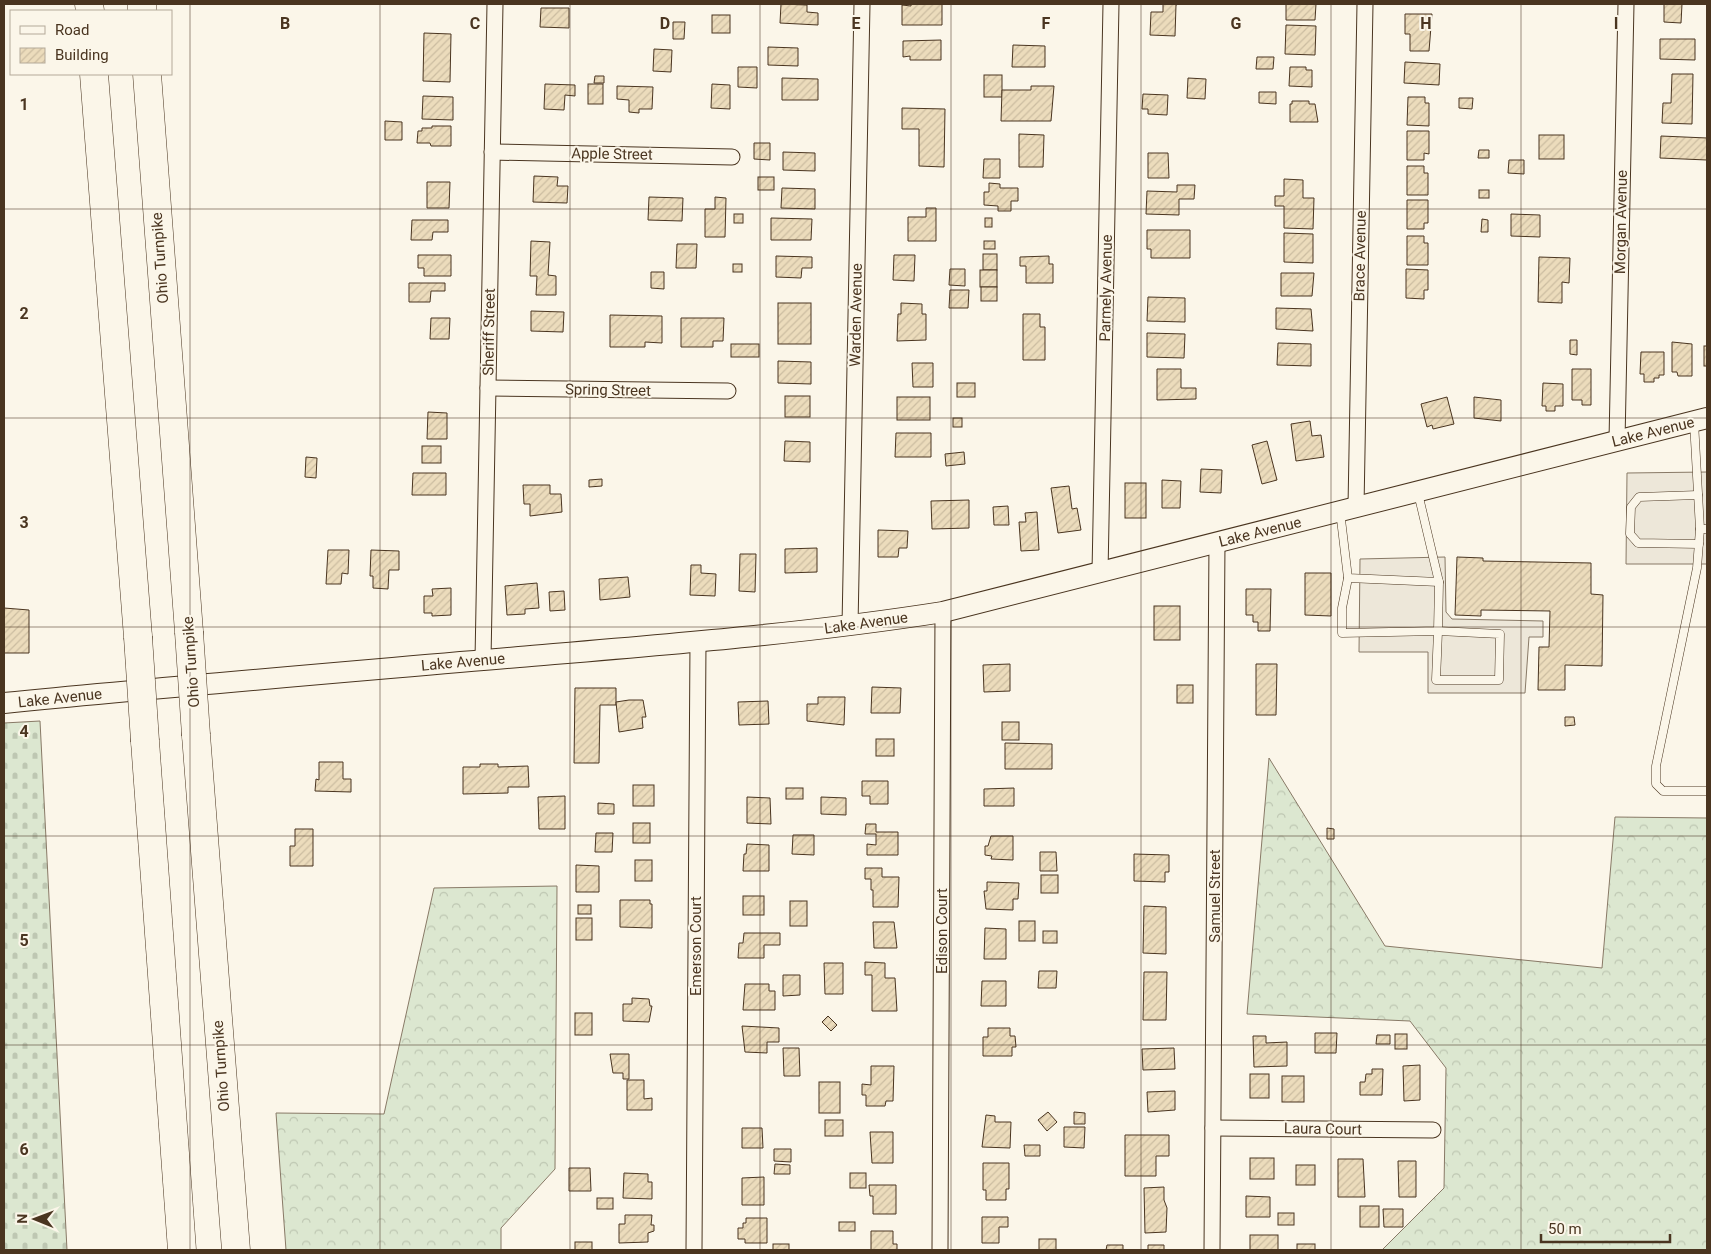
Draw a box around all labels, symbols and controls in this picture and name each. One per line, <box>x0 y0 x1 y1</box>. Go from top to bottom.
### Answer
legend <box>10 10 172 75</box>
text: B <box>280 14 290 33</box>
text: C <box>470 14 480 33</box>
text: D <box>660 14 670 33</box>
text: E <box>852 14 861 33</box>
text: F <box>1042 14 1051 33</box>
text: G <box>1231 14 1242 33</box>
text: H <box>1420 14 1432 33</box>
text: I <box>1614 14 1618 33</box>
text: Road <box>55 21 89 39</box>
text: Building <box>55 46 109 64</box>
text: 1 <box>19 95 29 114</box>
street label: Apple Street <box>571 144 653 164</box>
street label: Morgan Avenue <box>1611 170 1631 274</box>
street label: Brace Avenue <box>1350 210 1370 302</box>
street label: Ohio Turnpike <box>148 212 172 304</box>
street label: Parmely Avenue <box>1096 234 1116 342</box>
street label: Warden Avenue <box>846 263 866 367</box>
street label: Sheriff Street <box>479 288 499 376</box>
text: 2 <box>19 304 29 323</box>
street label: Spring Street <box>565 380 651 400</box>
street label: Lake Avenue <box>1610 413 1696 451</box>
text: 3 <box>19 513 29 532</box>
street label: Lake Avenue <box>1217 513 1303 551</box>
street label: Lake Avenue <box>823 608 909 638</box>
street label: Ohio Turnpike <box>179 616 203 708</box>
street label: Lake Avenue <box>420 649 506 675</box>
street label: Lake Avenue <box>17 685 103 711</box>
text: 4 <box>19 722 29 741</box>
street label: Samuel Street <box>1206 849 1224 943</box>
street label: Edison Court <box>933 888 951 974</box>
street label: Emerson Court <box>687 896 705 996</box>
text: 5 <box>19 931 29 950</box>
street label: Ohio Turnpike <box>209 1020 233 1112</box>
street label: Laura Court <box>1284 1119 1362 1139</box>
text: 6 <box>19 1140 29 1159</box>
north arrow <box>10 1194 60 1244</box>
scale bar <box>1541 1212 1670 1244</box>
text: N <box>14 1214 30 1224</box>
text: 50 m <box>1548 1220 1582 1238</box>

